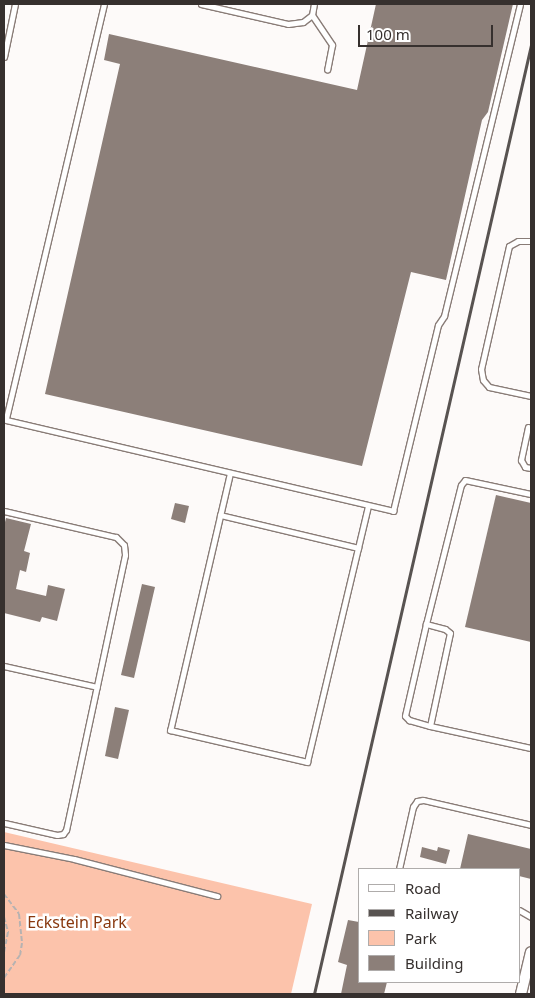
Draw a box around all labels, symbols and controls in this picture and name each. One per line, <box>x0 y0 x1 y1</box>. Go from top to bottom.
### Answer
scale bar <box>360 15 495 47</box>
text: 100 m <box>366 24 410 44</box>
legend <box>358 868 520 983</box>
text: Road <box>405 878 441 898</box>
text: Railway <box>405 903 458 923</box>
park label: Eckstein Park <box>27 912 127 932</box>
text: Park <box>405 928 437 948</box>
text: Building <box>405 953 463 973</box>

